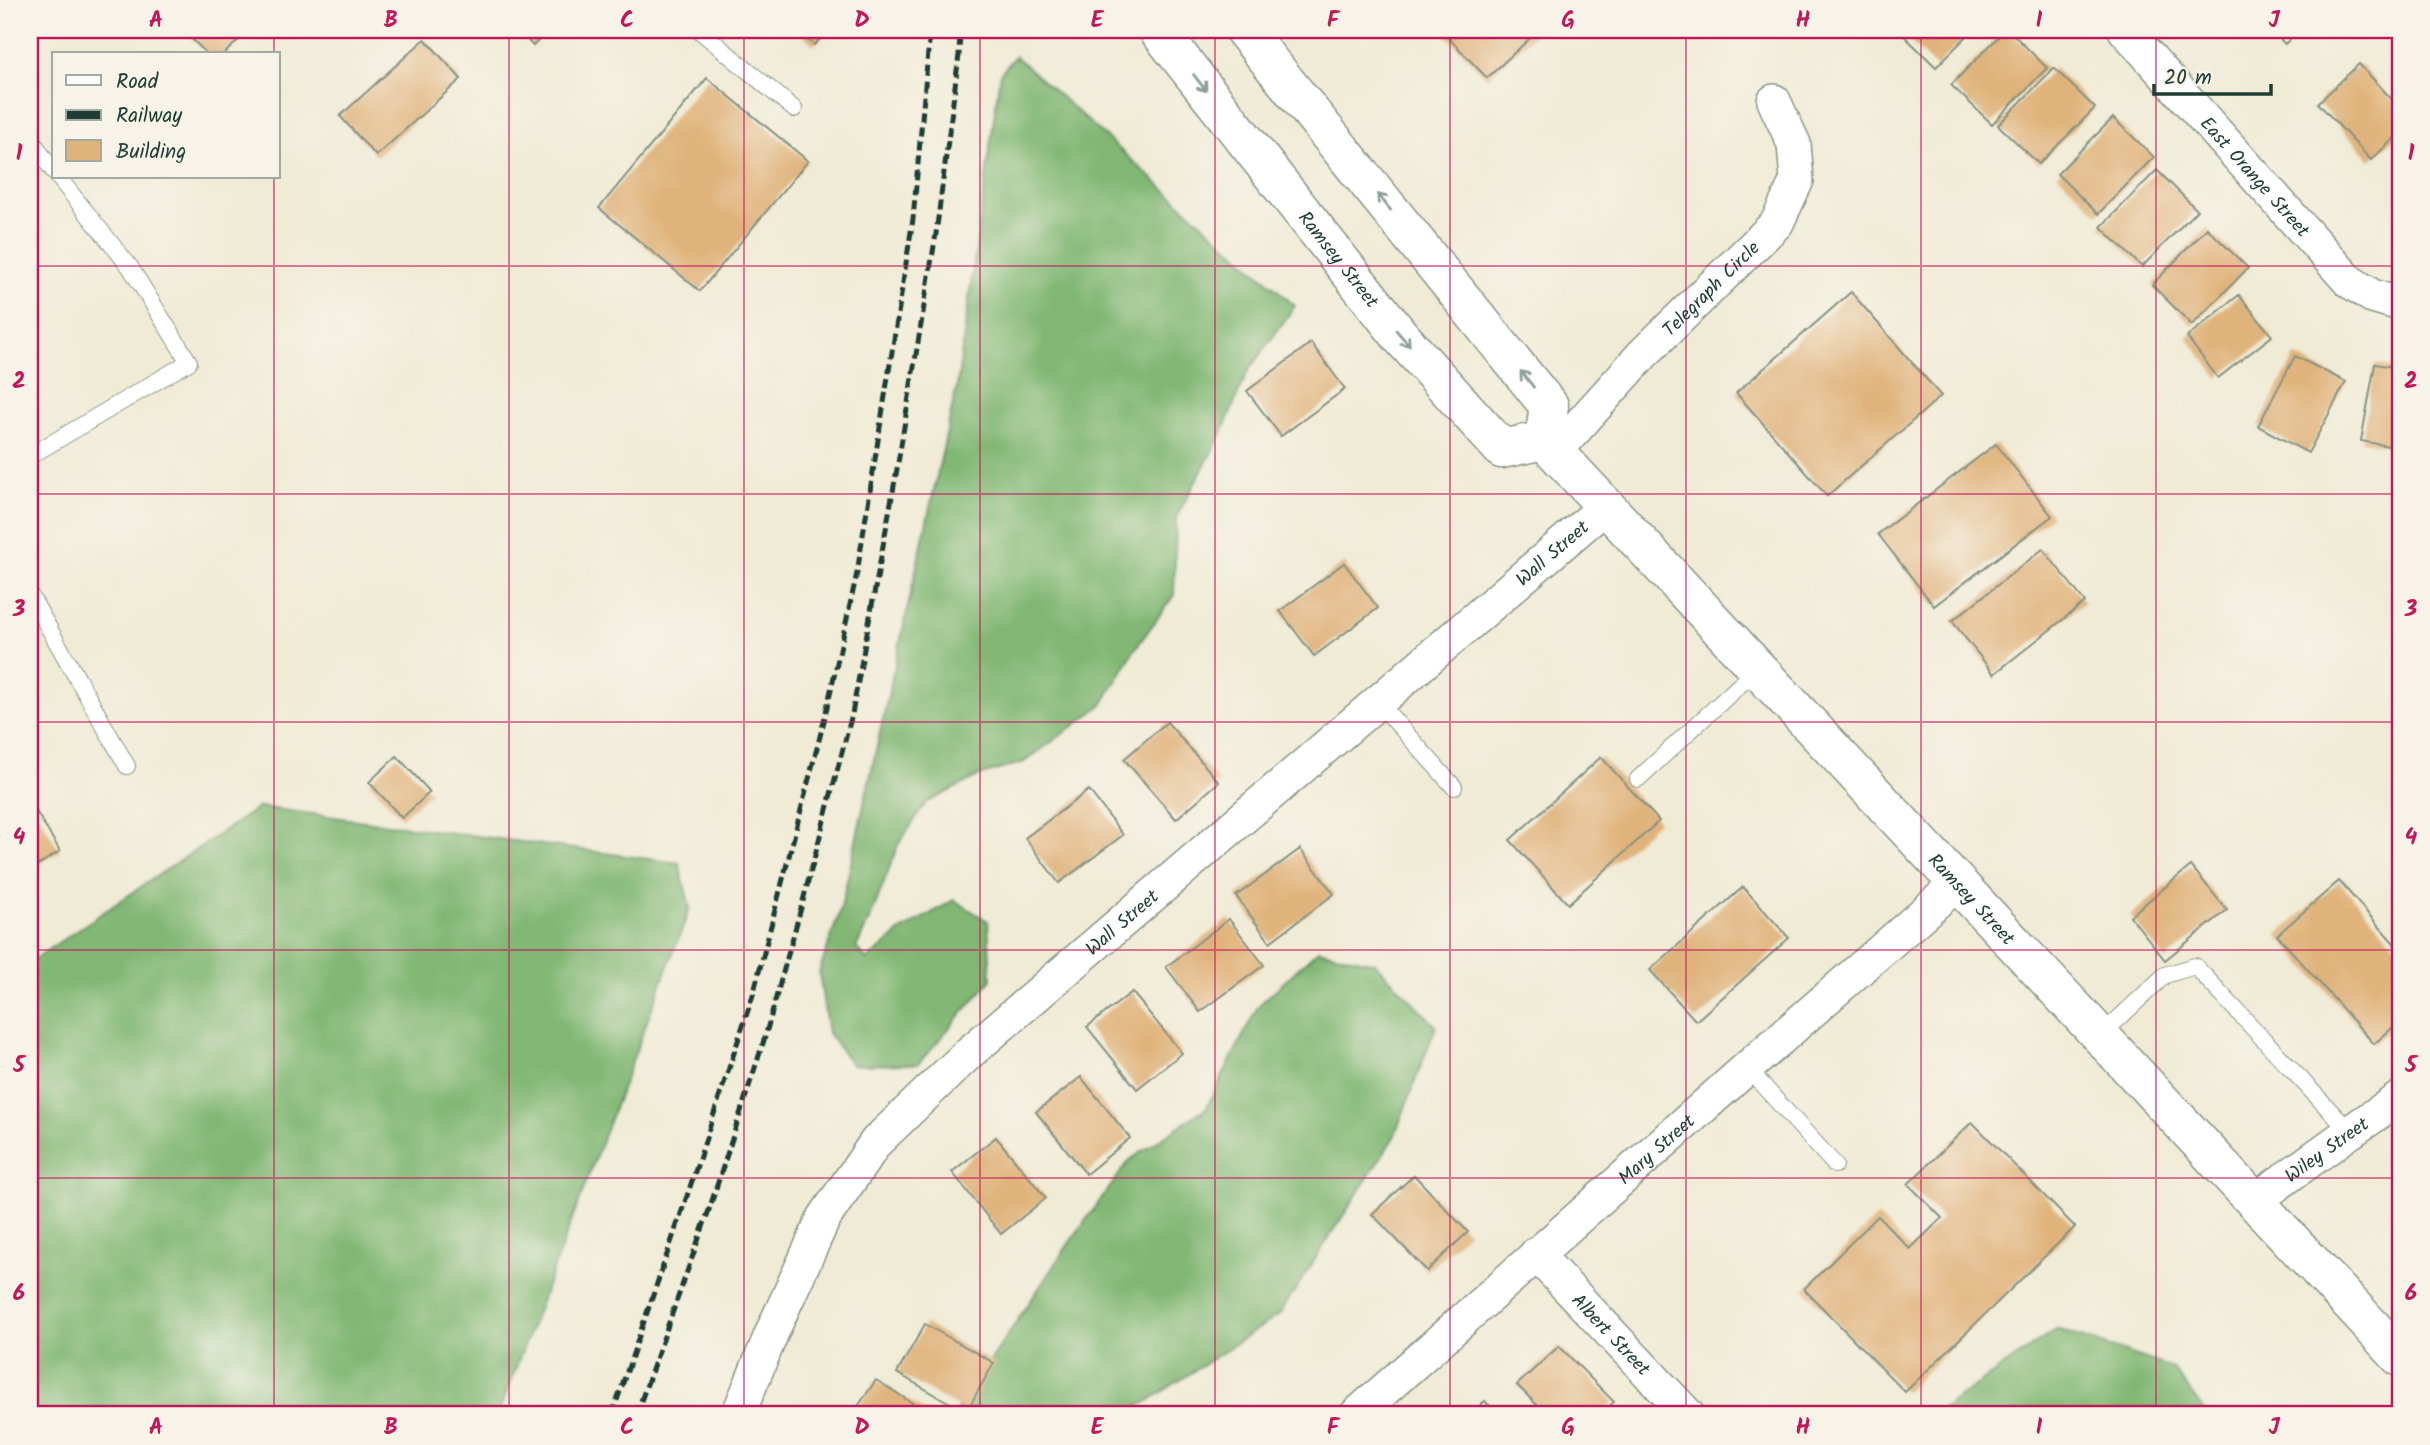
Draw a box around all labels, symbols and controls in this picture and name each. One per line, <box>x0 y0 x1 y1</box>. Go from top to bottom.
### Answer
text: A <box>149 3 163 39</box>
text: B <box>384 3 398 39</box>
text: C <box>620 3 634 39</box>
text: D <box>854 3 870 39</box>
text: E <box>1091 3 1105 39</box>
text: F <box>1327 3 1341 39</box>
text: G <box>1561 3 1575 39</box>
text: H <box>1796 3 1811 39</box>
text: I <box>2035 3 2043 39</box>
text: J <box>2268 3 2280 39</box>
legend <box>52 52 280 178</box>
scale bar <box>2154 52 2271 96</box>
text: 20 m <box>2164 62 2212 95</box>
text: Road <box>116 66 159 99</box>
one-way arrow <box>1193 74 1208 92</box>
text: Railway <box>116 100 182 133</box>
street label: East Orange Street <box>2192 110 2317 245</box>
text: 1 <box>16 136 23 172</box>
text: Building <box>116 136 186 169</box>
text: 1 <box>2408 136 2415 172</box>
one-way arrow <box>1376 194 1392 212</box>
street label: Ramsey Street <box>1290 205 1386 316</box>
street label: Telegraph Circle <box>1656 234 1768 345</box>
one-way arrow <box>1395 329 1411 347</box>
text: 2 <box>12 364 26 400</box>
text: 2 <box>2404 364 2418 400</box>
one-way arrow <box>1520 371 1535 389</box>
street label: Wall Street <box>1510 513 1597 594</box>
text: 3 <box>12 592 26 628</box>
text: 3 <box>2404 592 2418 628</box>
text: 4 <box>13 820 26 856</box>
text: 4 <box>2405 820 2418 856</box>
street label: Ramsey Street <box>1920 847 2022 953</box>
street label: Wall Street <box>1079 883 1167 964</box>
text: 5 <box>12 1048 27 1084</box>
text: 5 <box>2404 1048 2419 1084</box>
street label: Mary Street <box>1612 1107 1703 1193</box>
street label: Wiley Street <box>2279 1110 2376 1191</box>
text: 6 <box>13 1276 25 1312</box>
text: 6 <box>2405 1276 2417 1312</box>
street label: Albert Street <box>1563 1287 1657 1384</box>
text: A <box>149 1410 163 1445</box>
text: B <box>384 1410 398 1445</box>
text: C <box>620 1410 634 1445</box>
text: D <box>854 1410 870 1445</box>
text: E <box>1091 1410 1105 1445</box>
text: F <box>1327 1410 1341 1445</box>
text: G <box>1561 1410 1575 1445</box>
text: H <box>1796 1410 1811 1445</box>
text: I <box>2035 1410 2043 1445</box>
text: J <box>2268 1410 2280 1445</box>

